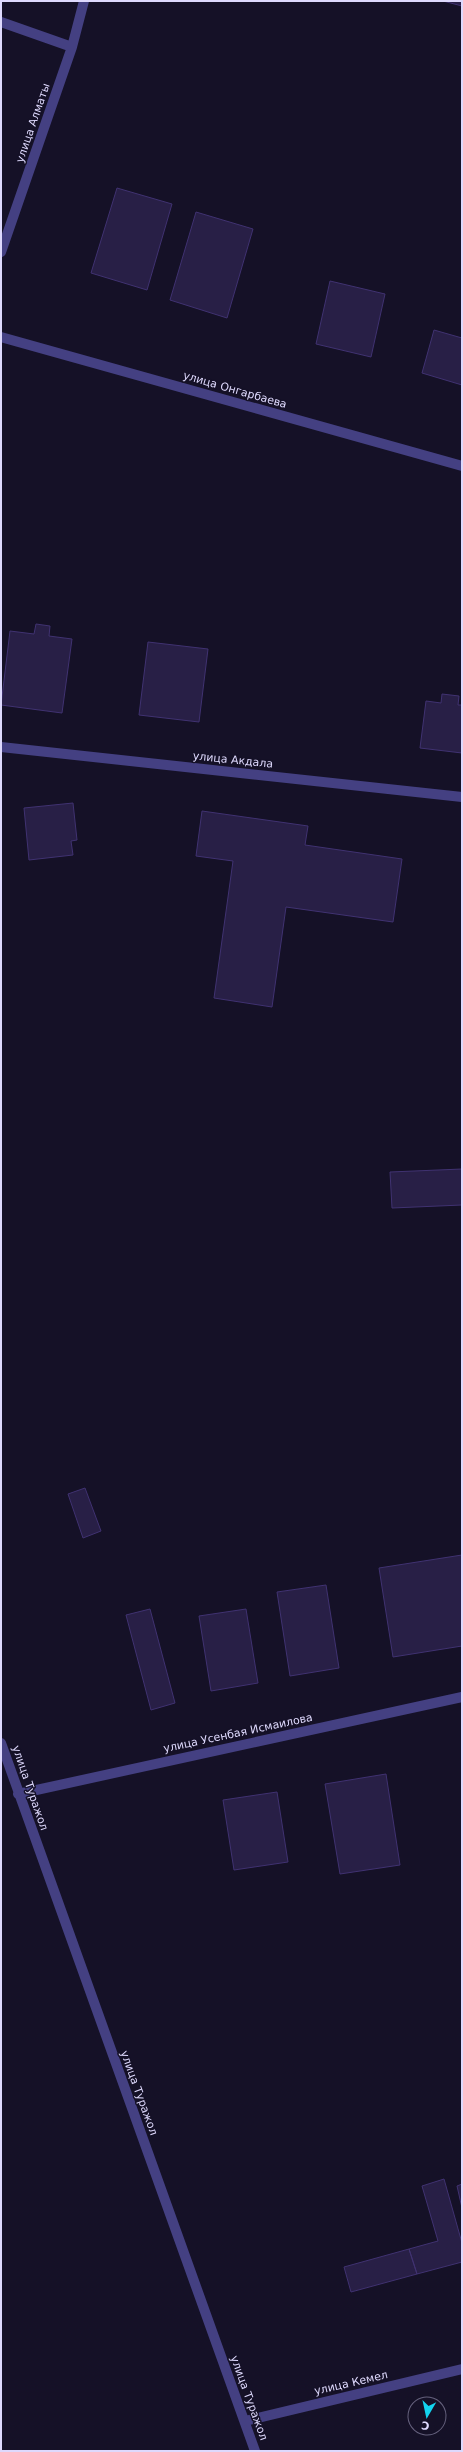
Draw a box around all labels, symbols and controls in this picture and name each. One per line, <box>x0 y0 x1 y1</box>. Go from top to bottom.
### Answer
street label: улица Алматы <box>13 82 53 164</box>
street label: улица Онгарбаева <box>182 369 288 411</box>
street label: улица Акдала <box>192 749 274 771</box>
street label: улица Усенбая Исмаилова <box>162 1711 314 1755</box>
street label: улица Туражол <box>9 1744 51 1832</box>
street label: улица Туражол <box>118 2049 160 2137</box>
street label: улица Туражол <box>228 2354 270 2442</box>
street label: улица Кемел <box>313 2368 389 2398</box>
north arrow <box>407 2396 447 2436</box>
text: С <box>421 2418 431 2432</box>

